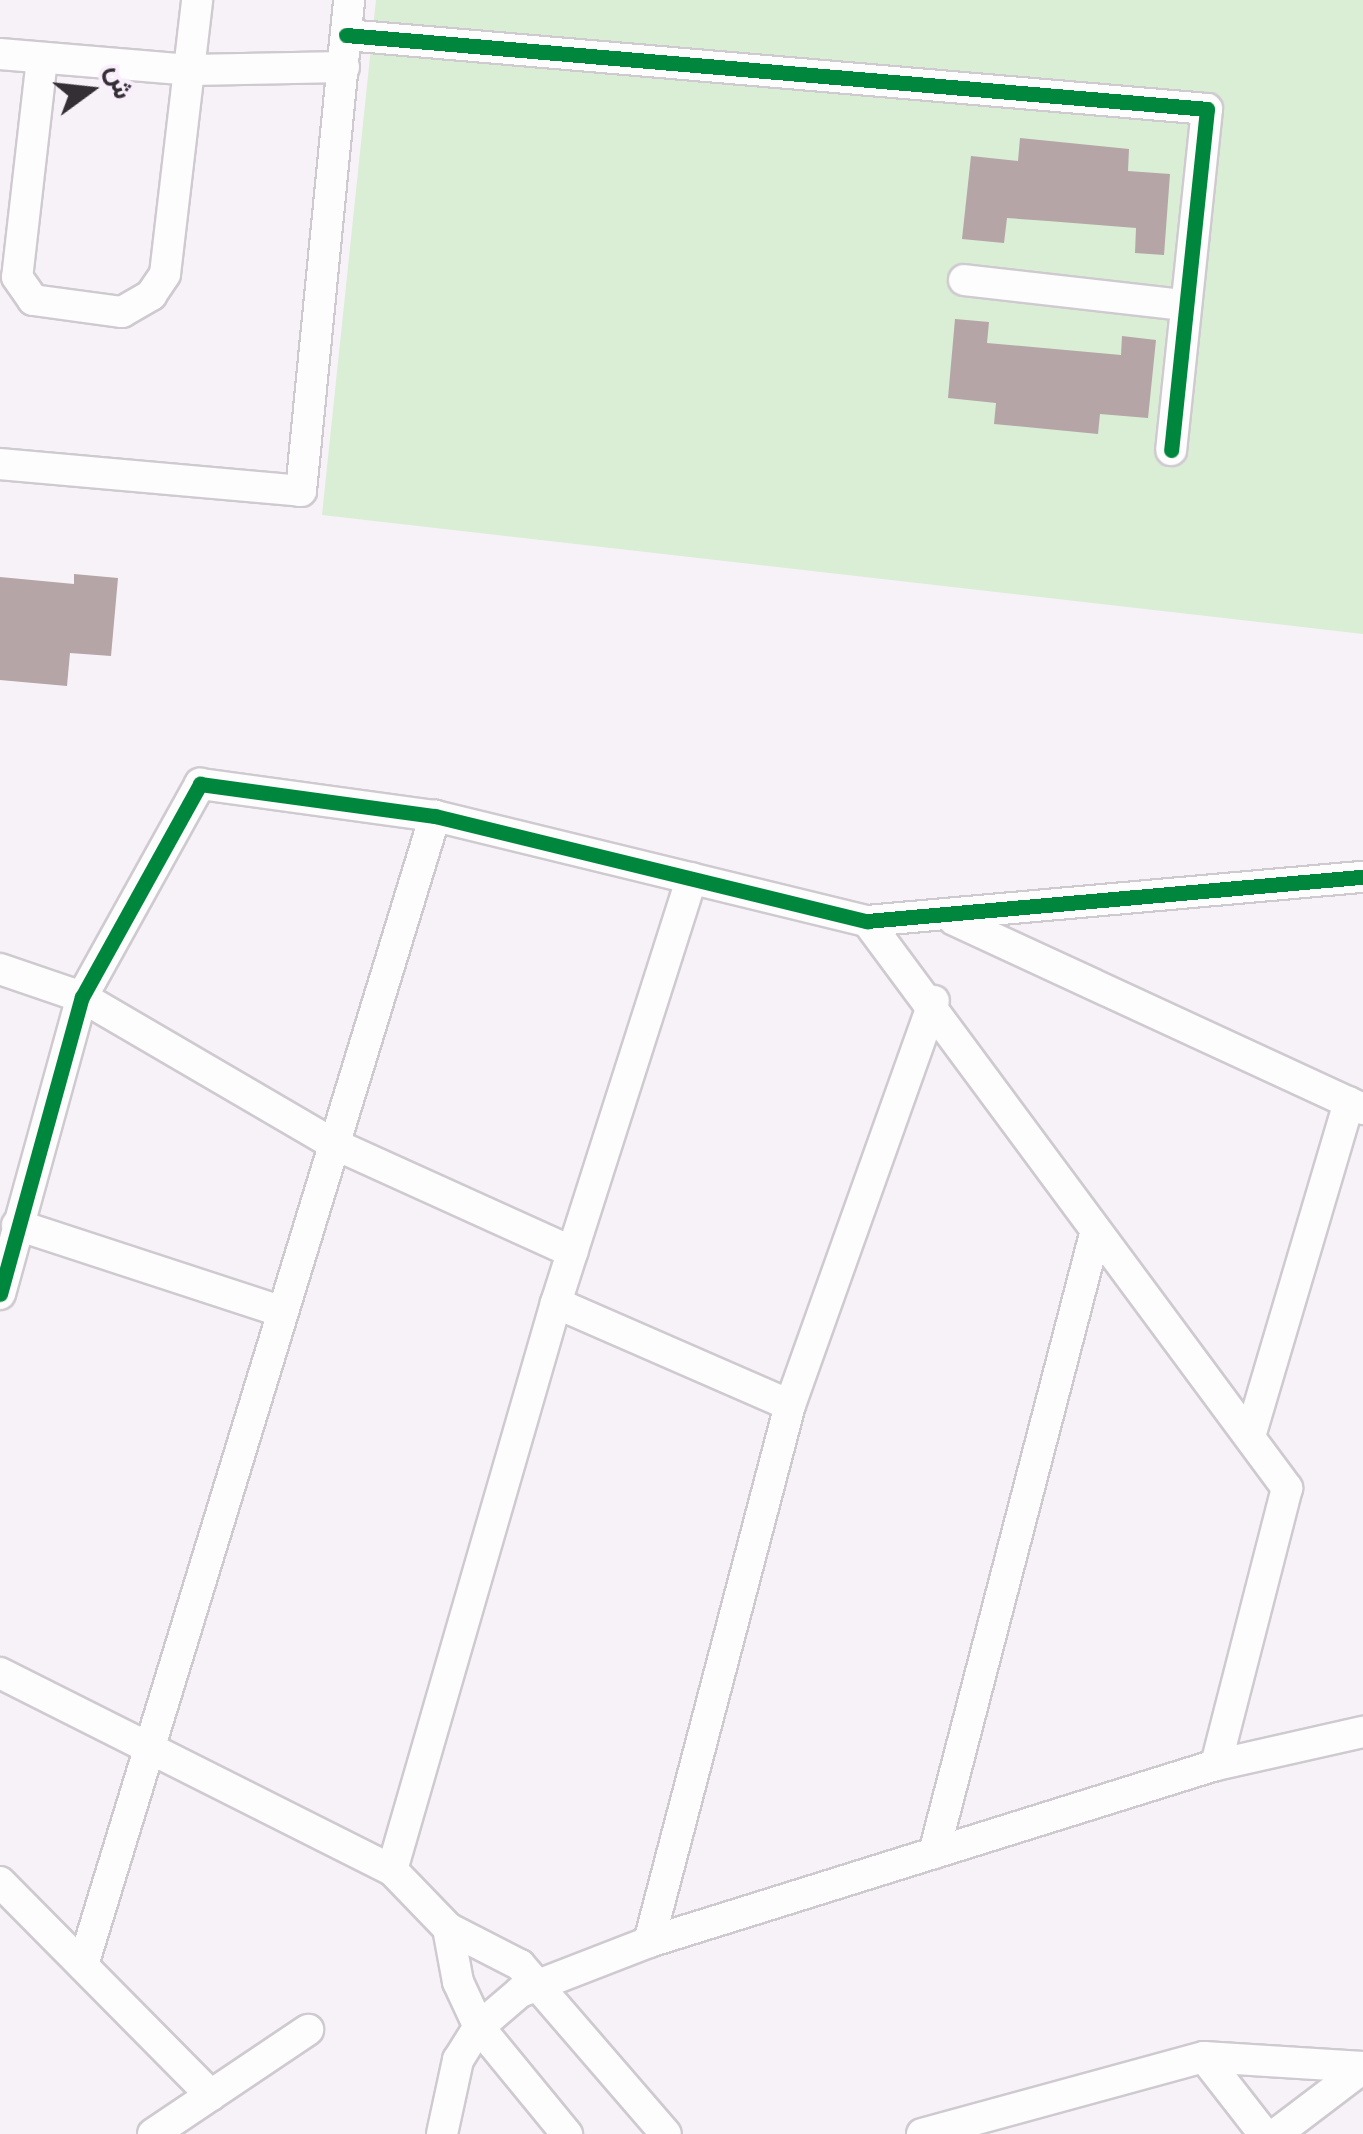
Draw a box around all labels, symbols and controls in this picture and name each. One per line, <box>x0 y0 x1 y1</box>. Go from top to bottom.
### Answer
north arrow <box>40 40 140 140</box>
text: ش <box>94 60 145 104</box>

